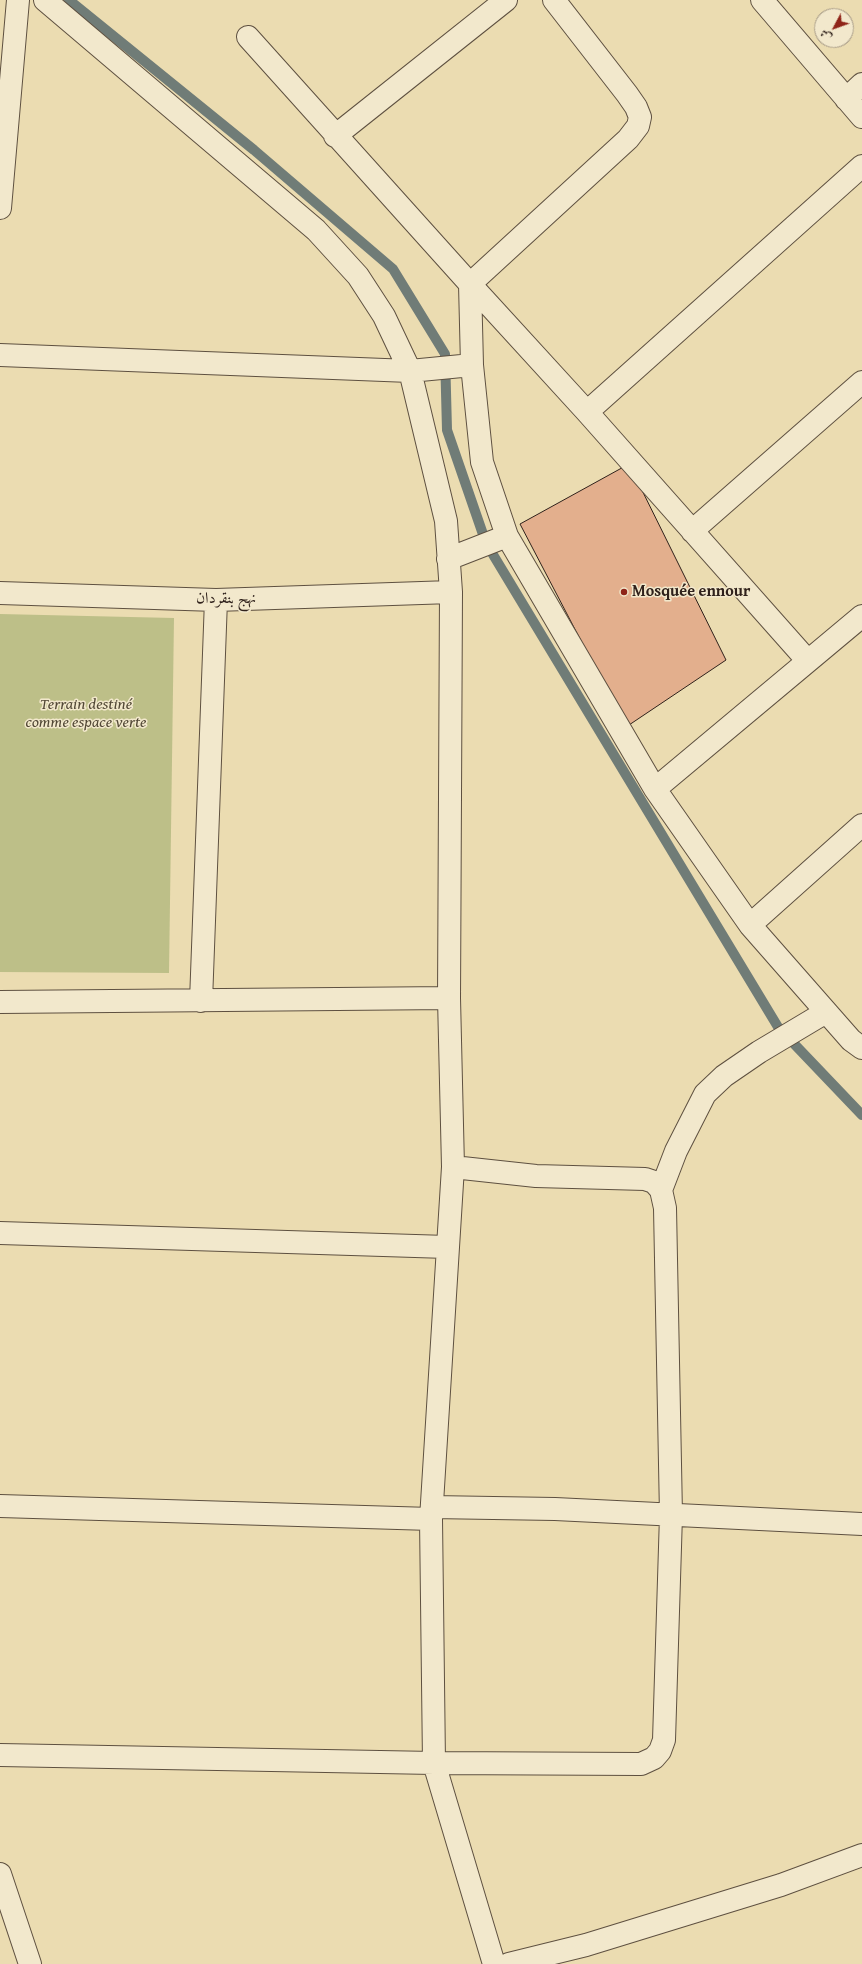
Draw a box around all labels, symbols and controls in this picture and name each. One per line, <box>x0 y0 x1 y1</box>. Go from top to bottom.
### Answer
north arrow <box>814 8 854 48</box>
text: ش <box>816 26 835 45</box>
place label: Mosquée ennour <box>632 582 750 602</box>
marker: Mosquée ennour <box>619 587 629 597</box>
street label: نهج بنقردان <box>196 589 256 609</box>
park label: Terrain destiné comme espace verte <box>26 695 146 733</box>

